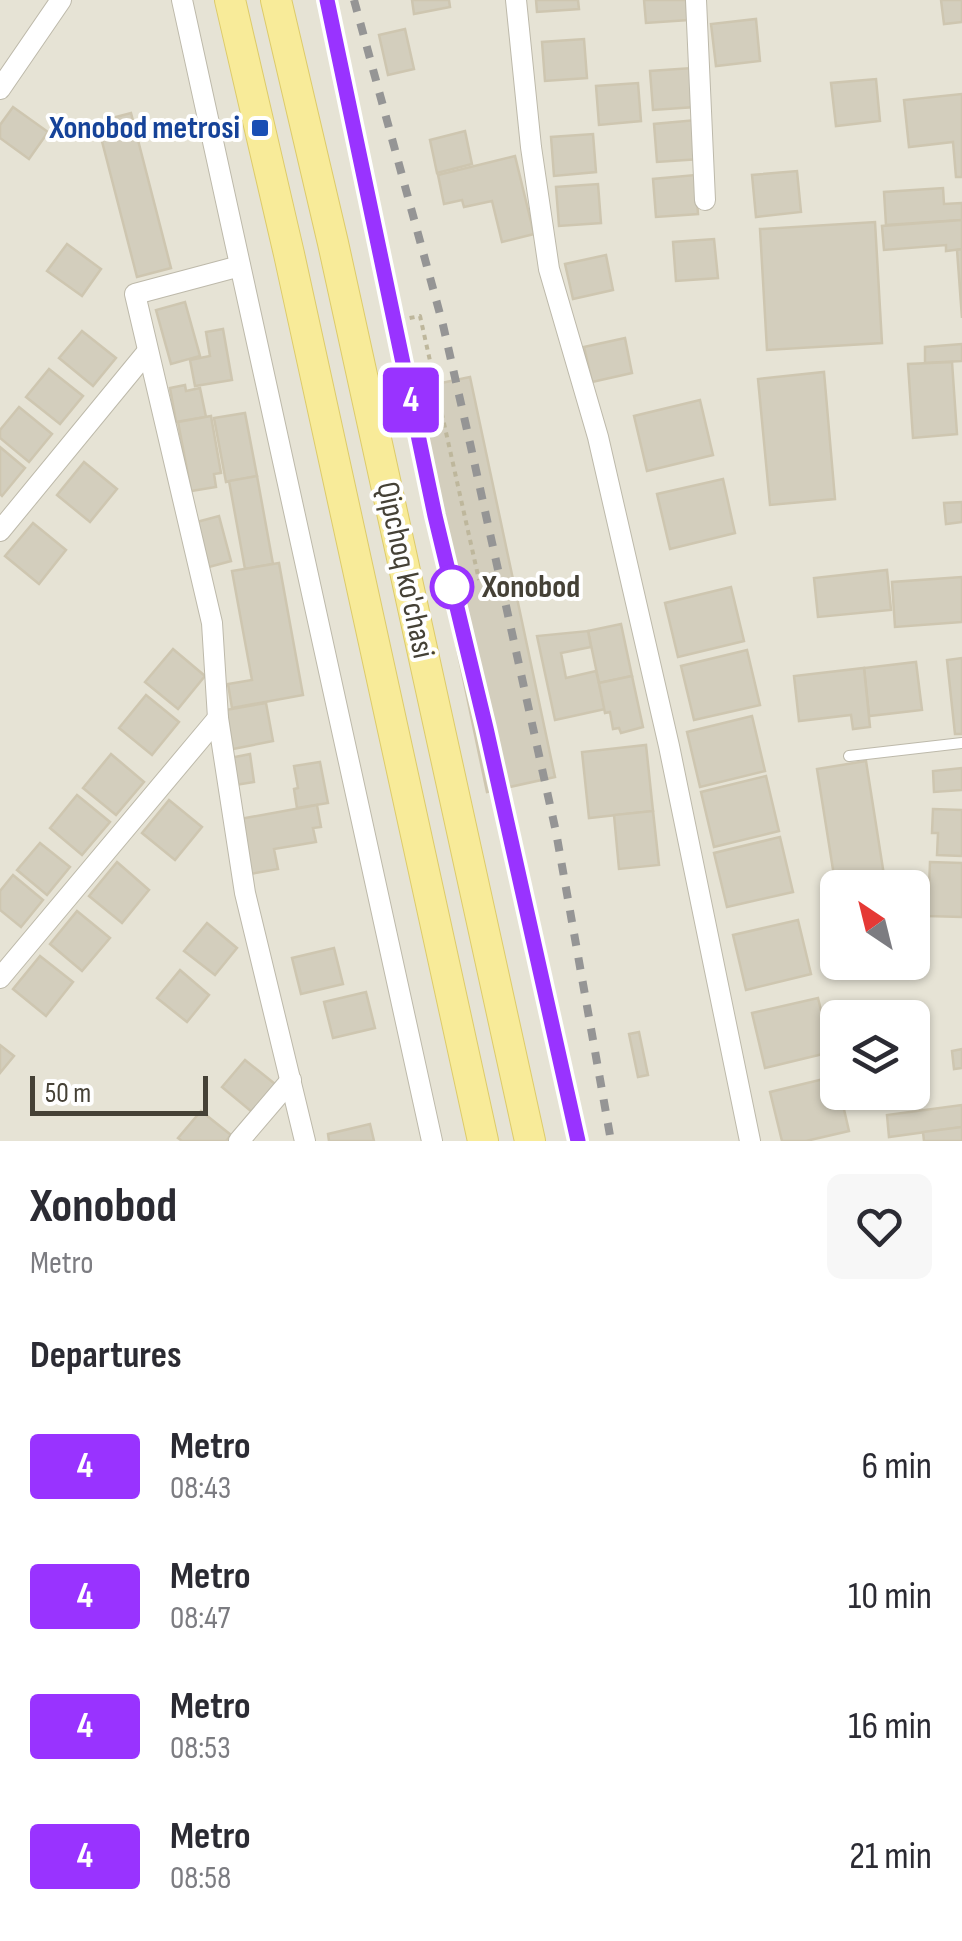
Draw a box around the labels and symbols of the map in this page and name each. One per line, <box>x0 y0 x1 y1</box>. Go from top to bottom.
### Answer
place label: Xonobod metrosi <box>48 109 240 148</box>
marker: Xonobod metrosi <box>249 117 271 139</box>
line badge: 4 <box>378 368 444 432</box>
street label: Qipchoq ko'chasi <box>367 478 443 662</box>
marker: Xonobod <box>431 566 473 608</box>
place label: Xonobod <box>481 568 580 607</box>
north arrow <box>820 870 930 980</box>
scale bar <box>30 1071 208 1116</box>

